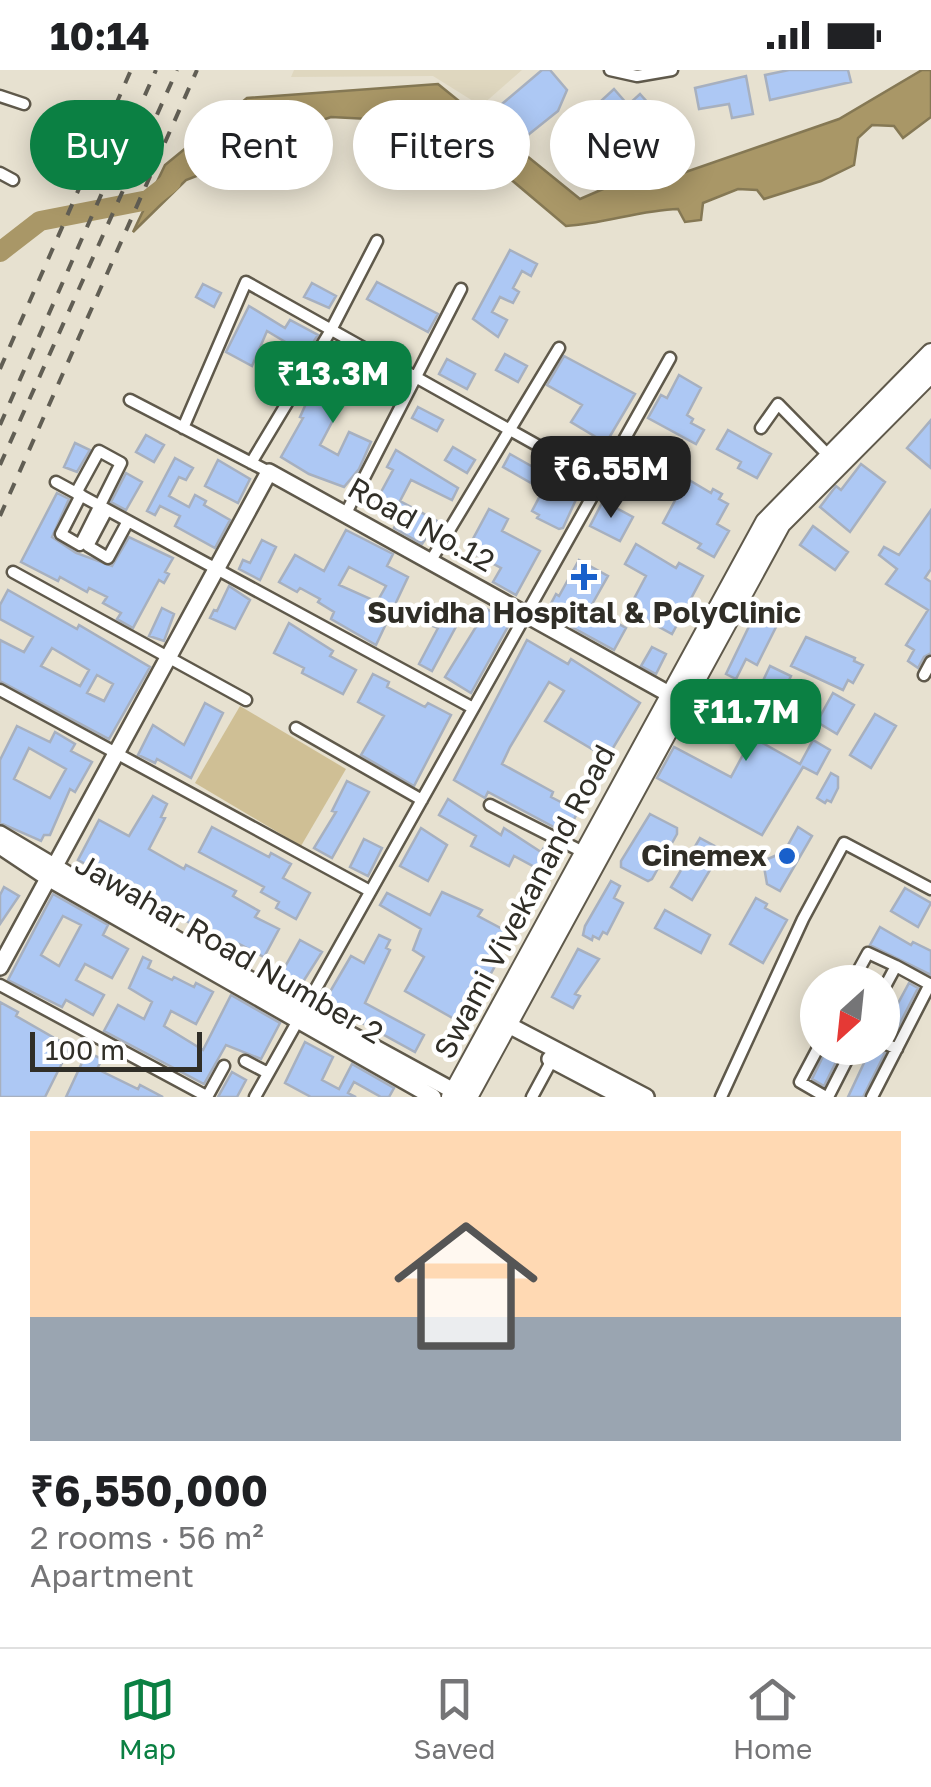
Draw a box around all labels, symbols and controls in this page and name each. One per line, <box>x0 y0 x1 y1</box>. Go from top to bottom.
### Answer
text: 10:14 <box>50 13 150 58</box>
chip: Buy <box>30 100 164 190</box>
chip: Rent <box>184 100 333 190</box>
chip: Filters <box>353 100 530 190</box>
chip: New <box>550 100 695 190</box>
pin: ₹13.3M <box>252 341 414 426</box>
text: ₹13.3M <box>277 354 389 392</box>
pin: ₹6.55M <box>530 436 692 521</box>
text: ₹6.55M <box>553 449 669 487</box>
street label: Road No.12 <box>342 469 501 579</box>
marker: Suvidha Hospital & PolyClinic <box>571 564 597 590</box>
place label: Suvidha Hospital & PolyClinic <box>367 594 801 630</box>
pin: ₹11.7M <box>665 679 827 764</box>
text: ₹11.7M <box>692 692 800 730</box>
street label: Swami Vivekanand Road <box>426 738 622 1065</box>
place label: Cinemex <box>641 837 768 873</box>
street label: Jawahar Road Number 2 <box>69 845 390 1051</box>
marker: Cinemex <box>776 845 798 867</box>
north arrow <box>800 965 900 1065</box>
map controls <box>800 965 900 1065</box>
scale bar <box>30 1027 202 1071</box>
text: 100 m <box>45 1033 125 1066</box>
icon: home <box>376 1196 556 1376</box>
text: ₹6,550,000 <box>30 1465 268 1515</box>
text: 2 rooms · 56 m² <box>30 1518 264 1556</box>
text: Apartment <box>30 1556 194 1594</box>
tab: Map <box>119 1672 176 1765</box>
tab: Saved <box>414 1672 495 1765</box>
tab: Home <box>733 1672 812 1765</box>

